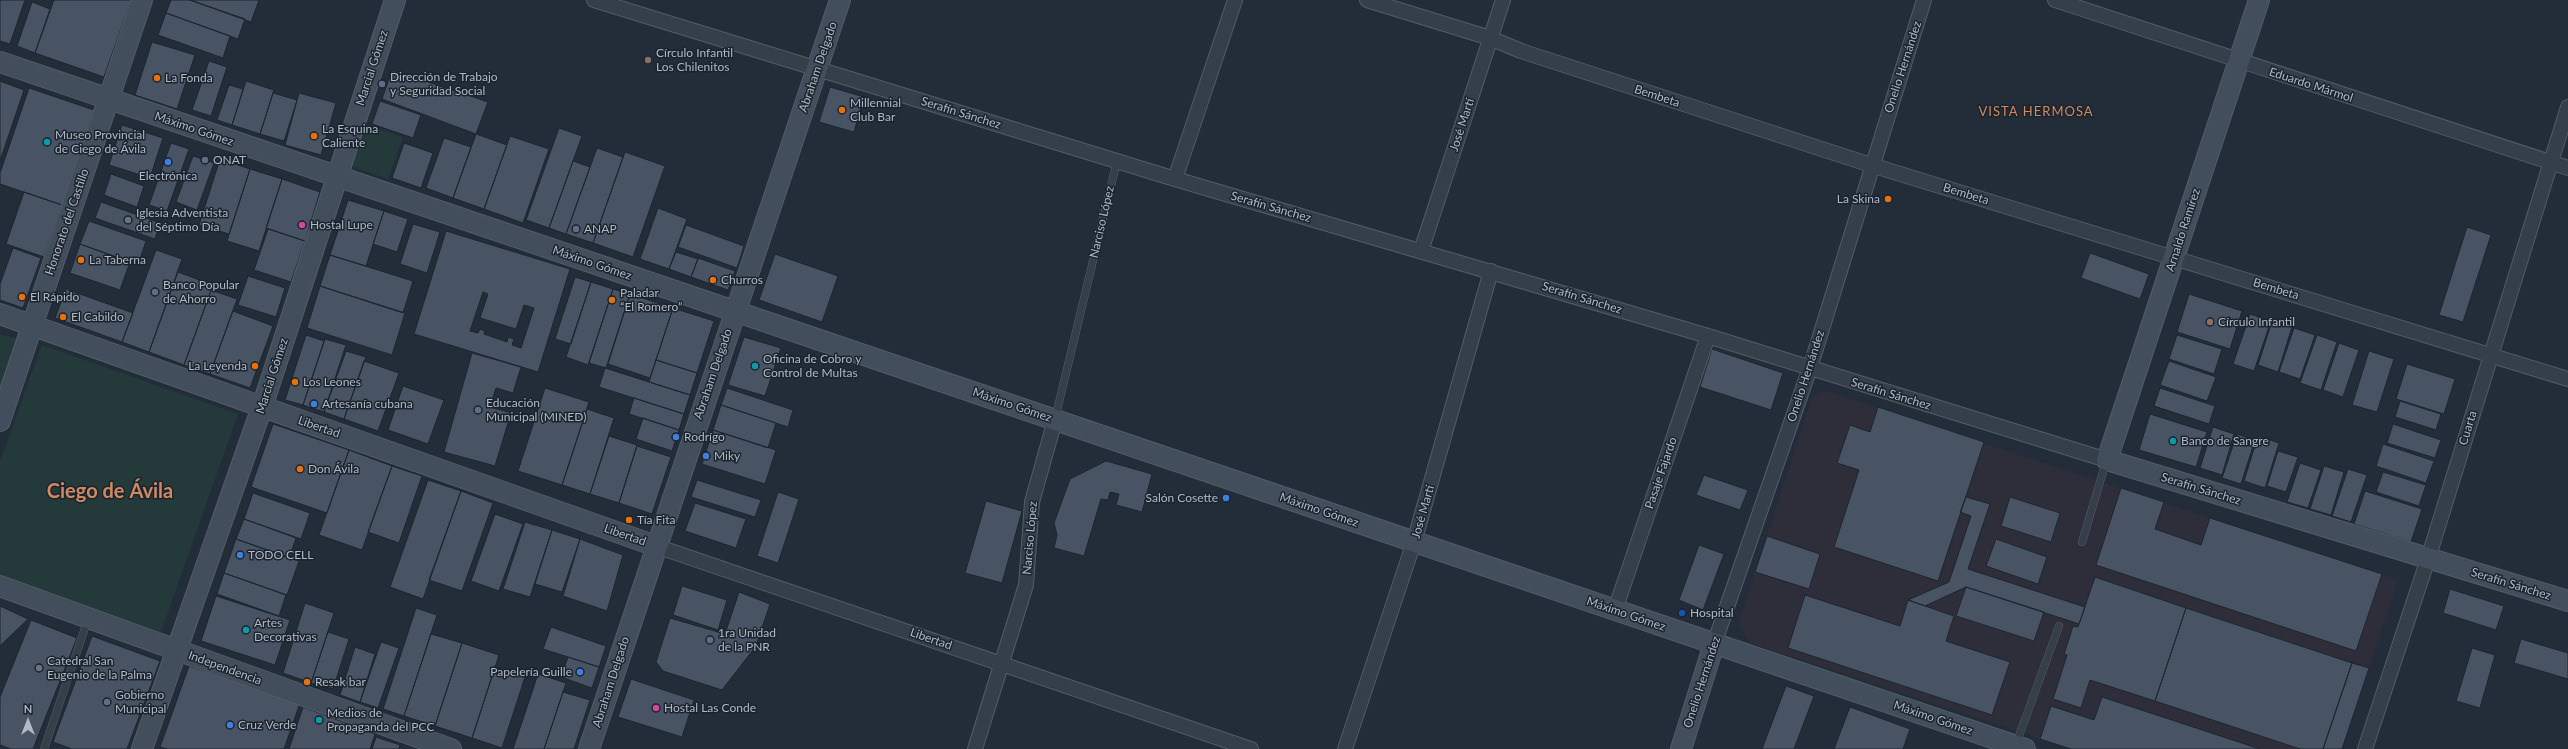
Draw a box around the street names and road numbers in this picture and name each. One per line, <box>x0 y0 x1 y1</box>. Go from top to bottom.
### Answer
street label: Onelio Hernández <box>1881 19 1925 115</box>
street label: Abraham Delgado <box>796 20 840 114</box>
street label: Marcial Gómez <box>353 28 391 108</box>
street label: Eduardo Mármol <box>2267 65 2355 105</box>
street label: Bembeta <box>1632 82 1682 110</box>
street label: Serafín Sánchez <box>919 94 1003 132</box>
street label: José Martí <box>1447 97 1477 153</box>
street label: Máximo Gómez <box>153 109 235 149</box>
street label: Honorato del Castillo <box>42 167 92 277</box>
street label: Bembeta <box>1941 180 1991 208</box>
street label: Narciso López <box>1087 184 1117 260</box>
street label: Arnaldo Ramírez <box>2163 187 2203 273</box>
street label: Serafín Sánchez <box>1229 189 1313 225</box>
street label: Máximo Gómez <box>551 243 633 283</box>
street label: Bembeta <box>2251 275 2301 303</box>
street label: Serafín Sánchez <box>1540 279 1624 317</box>
street label: Abraham Delgado <box>691 327 735 421</box>
street label: Onelio Hernández <box>1784 328 1828 424</box>
street label: Marcial Gómez <box>253 336 291 416</box>
street label: Serafín Sánchez <box>1849 375 1933 413</box>
street label: Máximo Gómez <box>971 385 1053 425</box>
street label: Cuarta <box>2456 409 2480 447</box>
street label: Libertad <box>296 413 342 441</box>
street label: Pasaje Fajardo <box>1642 435 1680 511</box>
street label: Serafín Sánchez <box>2159 470 2243 508</box>
street label: José Martí <box>1409 484 1437 540</box>
street label: Máximo Gómez <box>1278 490 1360 530</box>
street label: Narciso López <box>1020 501 1040 575</box>
street label: Libertad <box>602 521 648 549</box>
street label: Serafín Sánchez <box>2469 565 2553 603</box>
street label: Máximo Gómez <box>1585 594 1667 634</box>
street label: Libertad <box>908 625 954 653</box>
street label: Onelio Hernández <box>1680 634 1724 730</box>
street label: Abraham Delgado <box>590 635 632 729</box>
street label: Independencia <box>186 648 264 688</box>
street label: Máximo Gómez <box>1892 698 1974 738</box>

